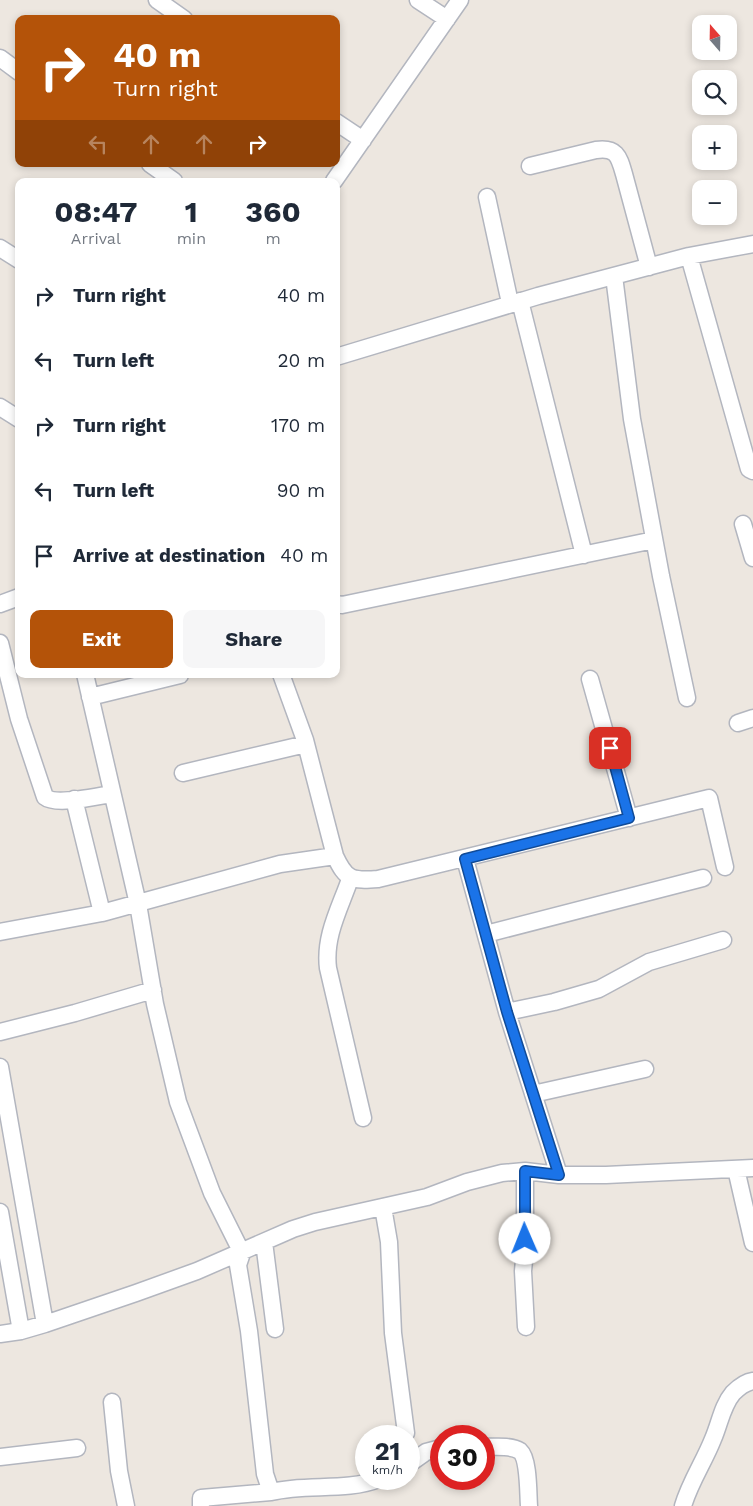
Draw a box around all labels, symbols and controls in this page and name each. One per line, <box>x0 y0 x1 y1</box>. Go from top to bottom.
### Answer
north arrow <box>692 15 738 60</box>
map controls <box>692 15 737 225</box>
text: 40 m <box>113 34 201 76</box>
icon: right <box>30 35 95 100</box>
button: search <box>692 70 737 115</box>
text: Turn right <box>113 76 218 101</box>
button: + <box>692 125 737 170</box>
icon: left <box>84 130 112 158</box>
icon: ahead <box>137 130 165 158</box>
icon: ahead <box>190 130 218 158</box>
icon: right <box>243 130 271 158</box>
button: − <box>692 180 737 225</box>
text: 08:47 <box>54 194 137 229</box>
text: 1 <box>185 194 198 229</box>
text: 360 <box>245 194 301 229</box>
text: Arrival <box>71 229 121 248</box>
text: min <box>177 229 206 248</box>
text: m <box>265 229 281 248</box>
icon: right <box>30 282 58 310</box>
text: Turn right <box>73 284 166 307</box>
text: 40 m <box>277 284 325 307</box>
icon: left <box>30 347 58 375</box>
text: Turn left <box>73 349 154 372</box>
text: 20 m <box>278 349 325 372</box>
icon: right <box>30 412 58 440</box>
text: Turn right <box>73 414 166 437</box>
text: 170 m <box>271 414 325 437</box>
icon: left <box>30 477 58 505</box>
text: Turn left <box>73 479 154 502</box>
text: 90 m <box>277 479 325 502</box>
icon: arrive <box>30 542 58 570</box>
text: Arrive at destination <box>73 544 265 567</box>
text: 40 m <box>280 544 328 567</box>
button: Exit <box>30 610 173 668</box>
button: Share <box>183 610 325 668</box>
pin <box>589 727 631 769</box>
icon: arrive <box>596 734 624 762</box>
position arrow <box>498 1212 550 1264</box>
speed limit sign: 30 <box>430 1425 495 1490</box>
text: 21 <box>375 1437 400 1466</box>
text: km/h <box>372 1463 403 1477</box>

